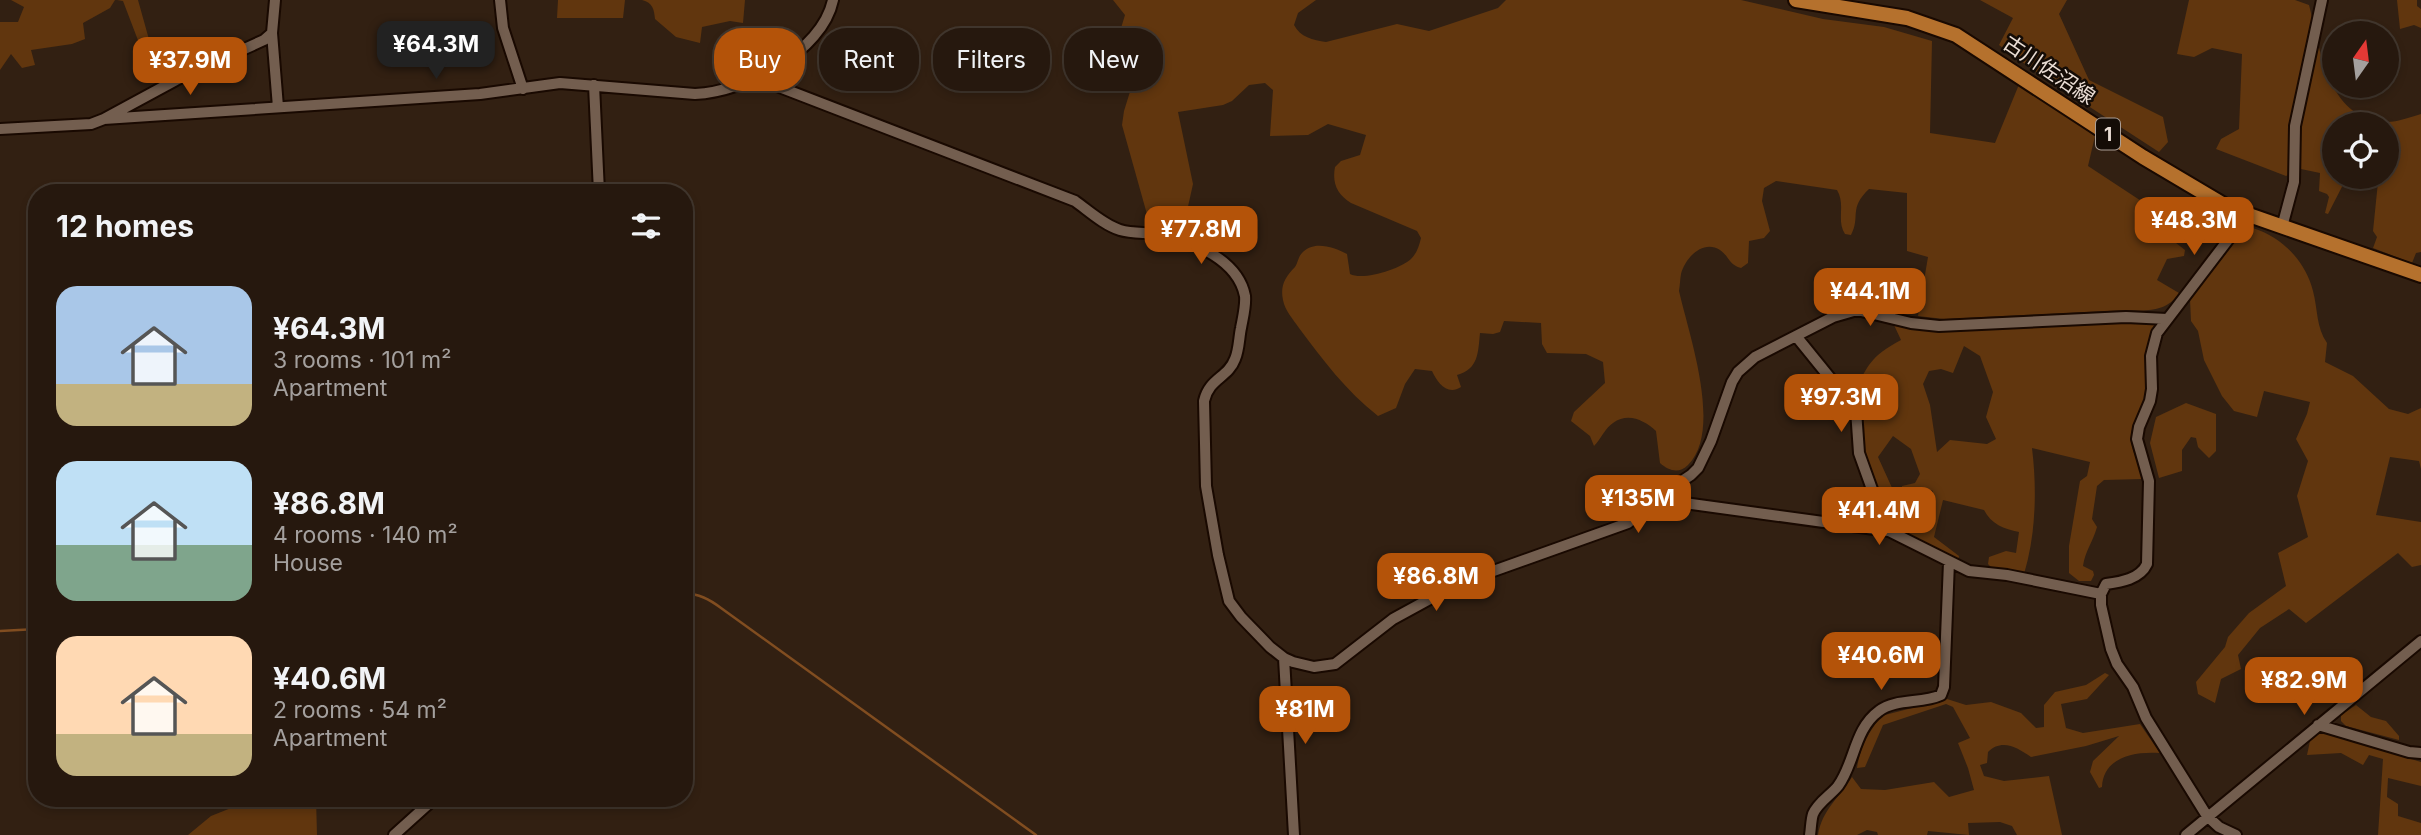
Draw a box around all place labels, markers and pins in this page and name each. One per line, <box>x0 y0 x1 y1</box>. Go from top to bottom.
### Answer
pin: ¥64.3M <box>379 22 493 81</box>
pin: ¥37.9M <box>133 38 247 97</box>
pin: ¥48.3M <box>2137 198 2251 257</box>
pin: ¥77.8M <box>1144 206 1258 266</box>
pin: ¥44.1M <box>1813 268 1927 328</box>
pin: ¥97.3M <box>1784 374 1898 434</box>
pin: ¥135M <box>1589 476 1687 535</box>
pin: ¥41.4M <box>1822 488 1936 547</box>
pin: ¥86.8M <box>1379 554 1493 613</box>
pin: ¥40.6M <box>1824 632 1938 692</box>
pin: ¥82.9M <box>2247 658 2361 717</box>
pin: ¥81M <box>1264 686 1346 746</box>

